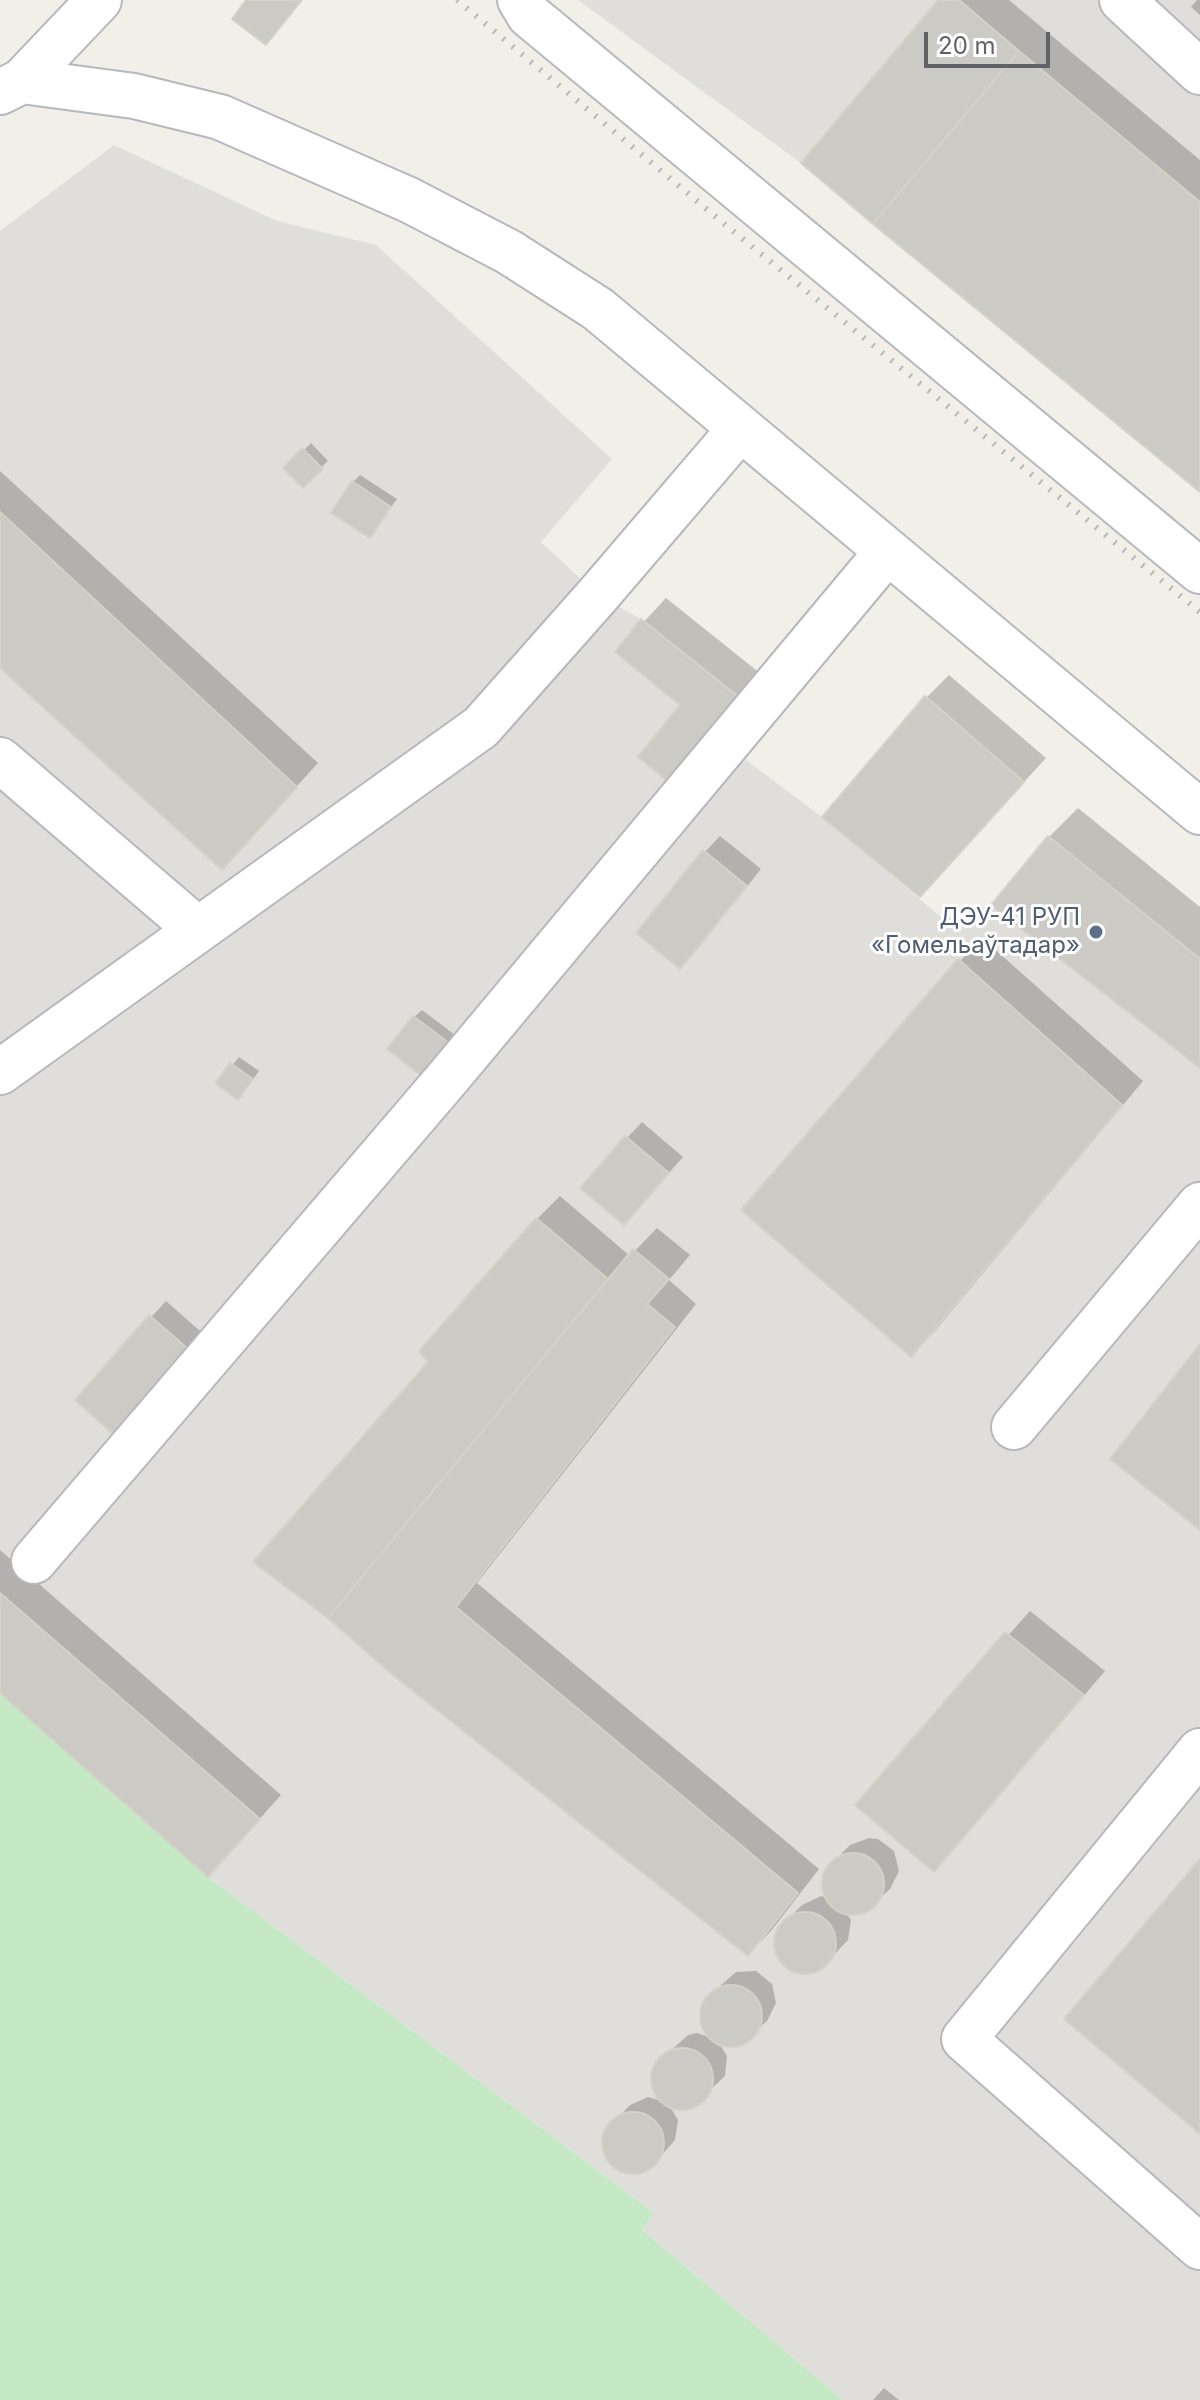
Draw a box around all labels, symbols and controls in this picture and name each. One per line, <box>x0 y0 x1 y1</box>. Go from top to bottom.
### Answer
scale bar <box>928 16 1054 66</box>
text: 20 m <box>938 31 996 60</box>
place label: ДЭУ-41 РУП «Гомельаўтадар» <box>871 904 1080 960</box>
marker: ДЭУ-41 РУП «Гомельаўтадар» <box>1087 923 1105 941</box>

